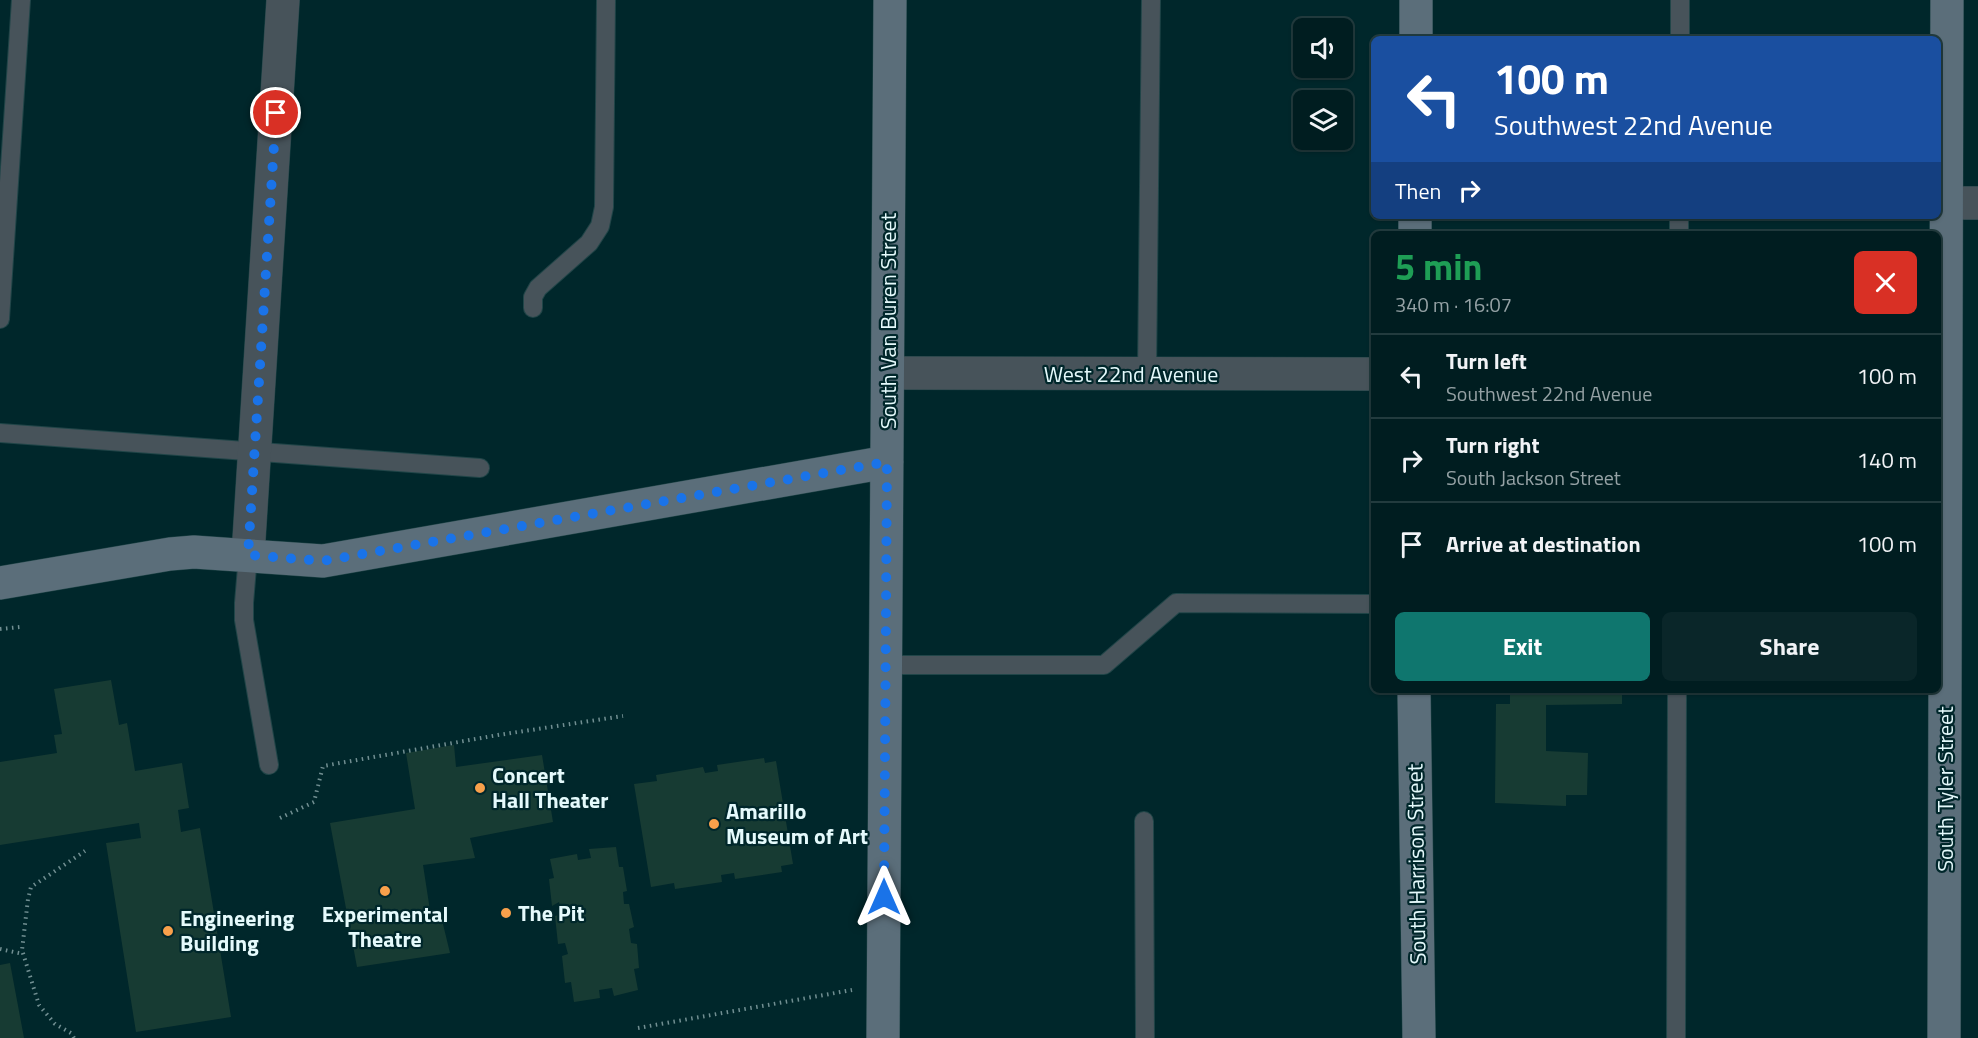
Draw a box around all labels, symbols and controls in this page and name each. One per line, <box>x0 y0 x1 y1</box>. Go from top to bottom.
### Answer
map controls <box>1293 18 1353 150</box>
button: sound <box>1293 18 1353 78</box>
text: 100 m <box>1494 46 1609 110</box>
icon: left <box>1395 60 1473 138</box>
pin <box>250 87 301 138</box>
button: layers <box>1293 90 1353 150</box>
icon: arrive <box>259 96 292 129</box>
text: Southwest 22nd Avenue <box>1494 104 1773 145</box>
text: Then <box>1395 174 1441 208</box>
icon: right <box>1453 174 1486 207</box>
street label: South Van Buren Street <box>871 212 905 429</box>
text: 5 min <box>1395 239 1482 294</box>
button: close <box>1854 251 1917 314</box>
text: 340 m · 16:07 <box>1395 289 1512 320</box>
text: Turn left <box>1446 344 1527 378</box>
street label: West 22nd Avenue <box>1044 357 1218 391</box>
text: 100 m <box>1857 359 1917 393</box>
icon: left <box>1395 360 1428 393</box>
text: Southwest 22nd Avenue <box>1446 378 1652 409</box>
text: Turn right <box>1446 428 1540 462</box>
text: 140 m <box>1857 443 1917 477</box>
icon: right <box>1395 444 1428 477</box>
text: South Jackson Street <box>1446 462 1621 493</box>
text: Arrive at destination <box>1446 527 1641 561</box>
text: 100 m <box>1857 527 1917 561</box>
icon: arrive <box>1395 528 1428 561</box>
button: Exit <box>1395 612 1650 681</box>
button: Share <box>1662 612 1917 681</box>
street label: South Tyler Street <box>1928 706 1962 872</box>
place label: Concert Hall Theater <box>492 758 608 817</box>
street label: South Harrison Street <box>1397 763 1435 965</box>
marker: Concert Hall Theater <box>473 781 487 795</box>
place label: Amarillo Museum of Art <box>726 794 868 853</box>
marker: Amarillo Museum of Art <box>707 817 721 831</box>
position arrow <box>852 865 916 929</box>
marker: Experimental Theatre <box>378 884 392 898</box>
place label: The Pit <box>518 896 584 930</box>
place label: Experimental Theatre <box>322 897 448 956</box>
place label: Engineering Building <box>180 901 294 960</box>
marker: The Pit <box>499 906 513 920</box>
marker: Engineering Building <box>161 924 175 938</box>

